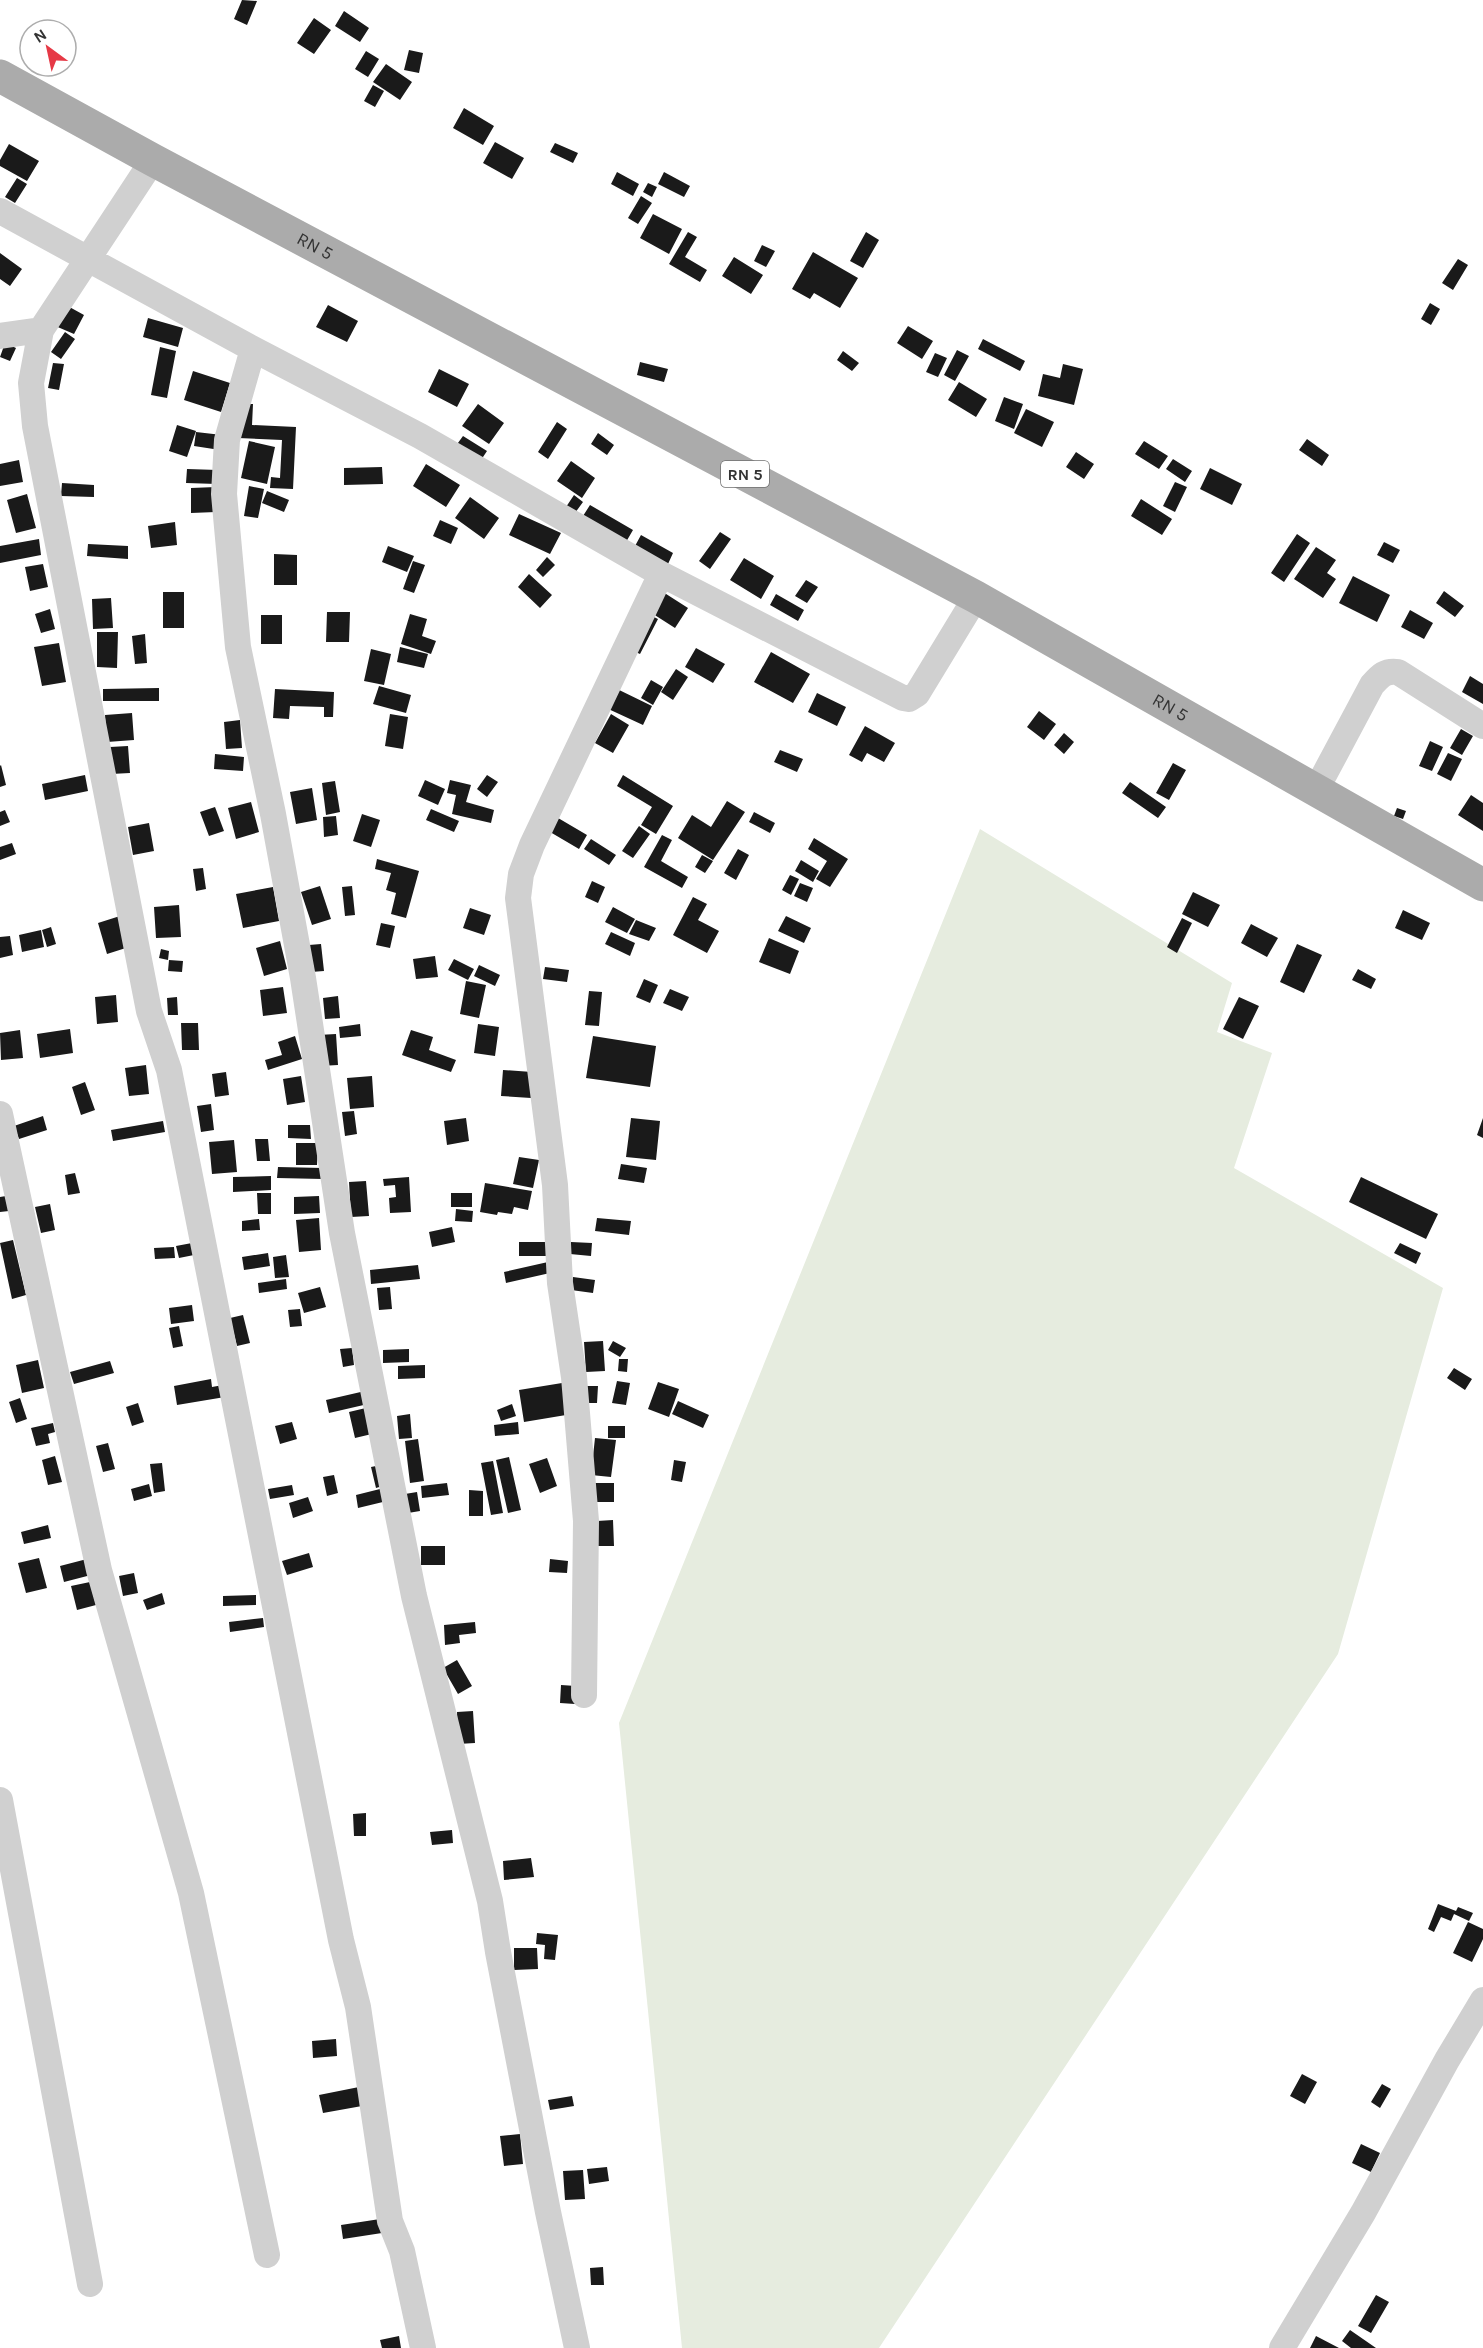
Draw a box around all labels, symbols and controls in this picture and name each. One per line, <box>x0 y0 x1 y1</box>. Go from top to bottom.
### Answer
north arrow <box>18 18 78 78</box>
text: N <box>30 25 50 47</box>
street label: RN 5 <box>293 227 337 265</box>
road number: RN 5 <box>721 461 769 487</box>
street label: RN 5 <box>1149 689 1192 726</box>

